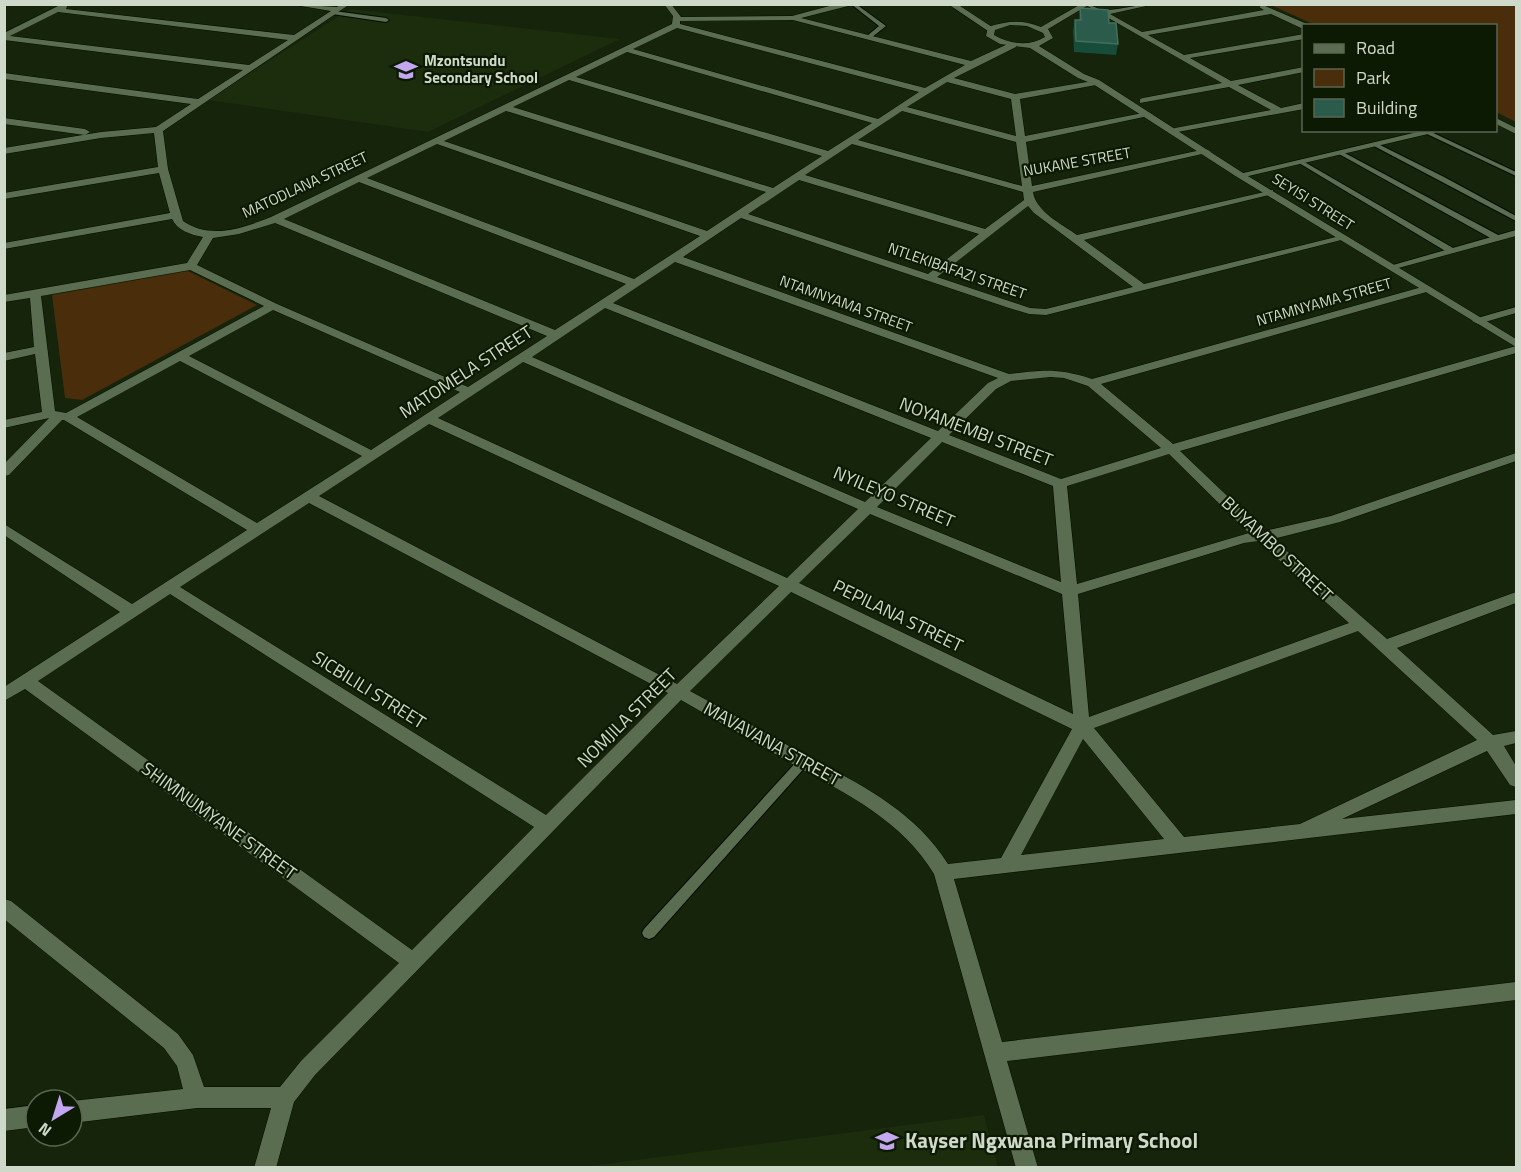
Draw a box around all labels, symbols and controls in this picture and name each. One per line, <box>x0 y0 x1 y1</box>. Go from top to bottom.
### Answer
legend <box>1302 24 1497 132</box>
text: Road <box>1356 34 1395 61</box>
place label: Mzontsundu Secondary School <box>424 49 538 89</box>
school or university icon: Mzontsundu Secondary School <box>393 57 419 83</box>
text: Park <box>1356 64 1391 91</box>
text: Building <box>1356 94 1417 121</box>
street label: NUKANE STREET <box>1021 141 1133 182</box>
street label: MATODLANA STREET <box>238 145 371 224</box>
street label: SEYISI STREET <box>1268 167 1359 236</box>
street label: NTLEKIBAFAZI STREET <box>885 236 1029 305</box>
street label: NTAMNYAMA STREET <box>777 269 916 338</box>
street label: NTAMNYAMA STREET <box>1253 271 1394 332</box>
street label: MATOMELA STREET <box>394 318 538 425</box>
street label: NOYAMEMBI STREET <box>896 390 1057 473</box>
street label: NYILEYO STREET <box>829 459 960 534</box>
street label: BUYAMBO STREET <box>1215 490 1340 608</box>
street label: PEPILANA STREET <box>829 572 968 659</box>
street label: SICBILILI STREET <box>307 644 432 736</box>
street label: NOMJILA STREET <box>571 661 683 774</box>
street label: MAVAVANA STREET <box>699 695 846 793</box>
street label: SHIMNUMYANE STREET <box>136 755 303 886</box>
north arrow <box>24 1088 84 1148</box>
text: N <box>33 1117 57 1143</box>
place label: Kayser Ngxwana Primary School <box>905 1124 1198 1156</box>
school or university icon: Kayser Ngxwana Primary School <box>874 1128 900 1154</box>

